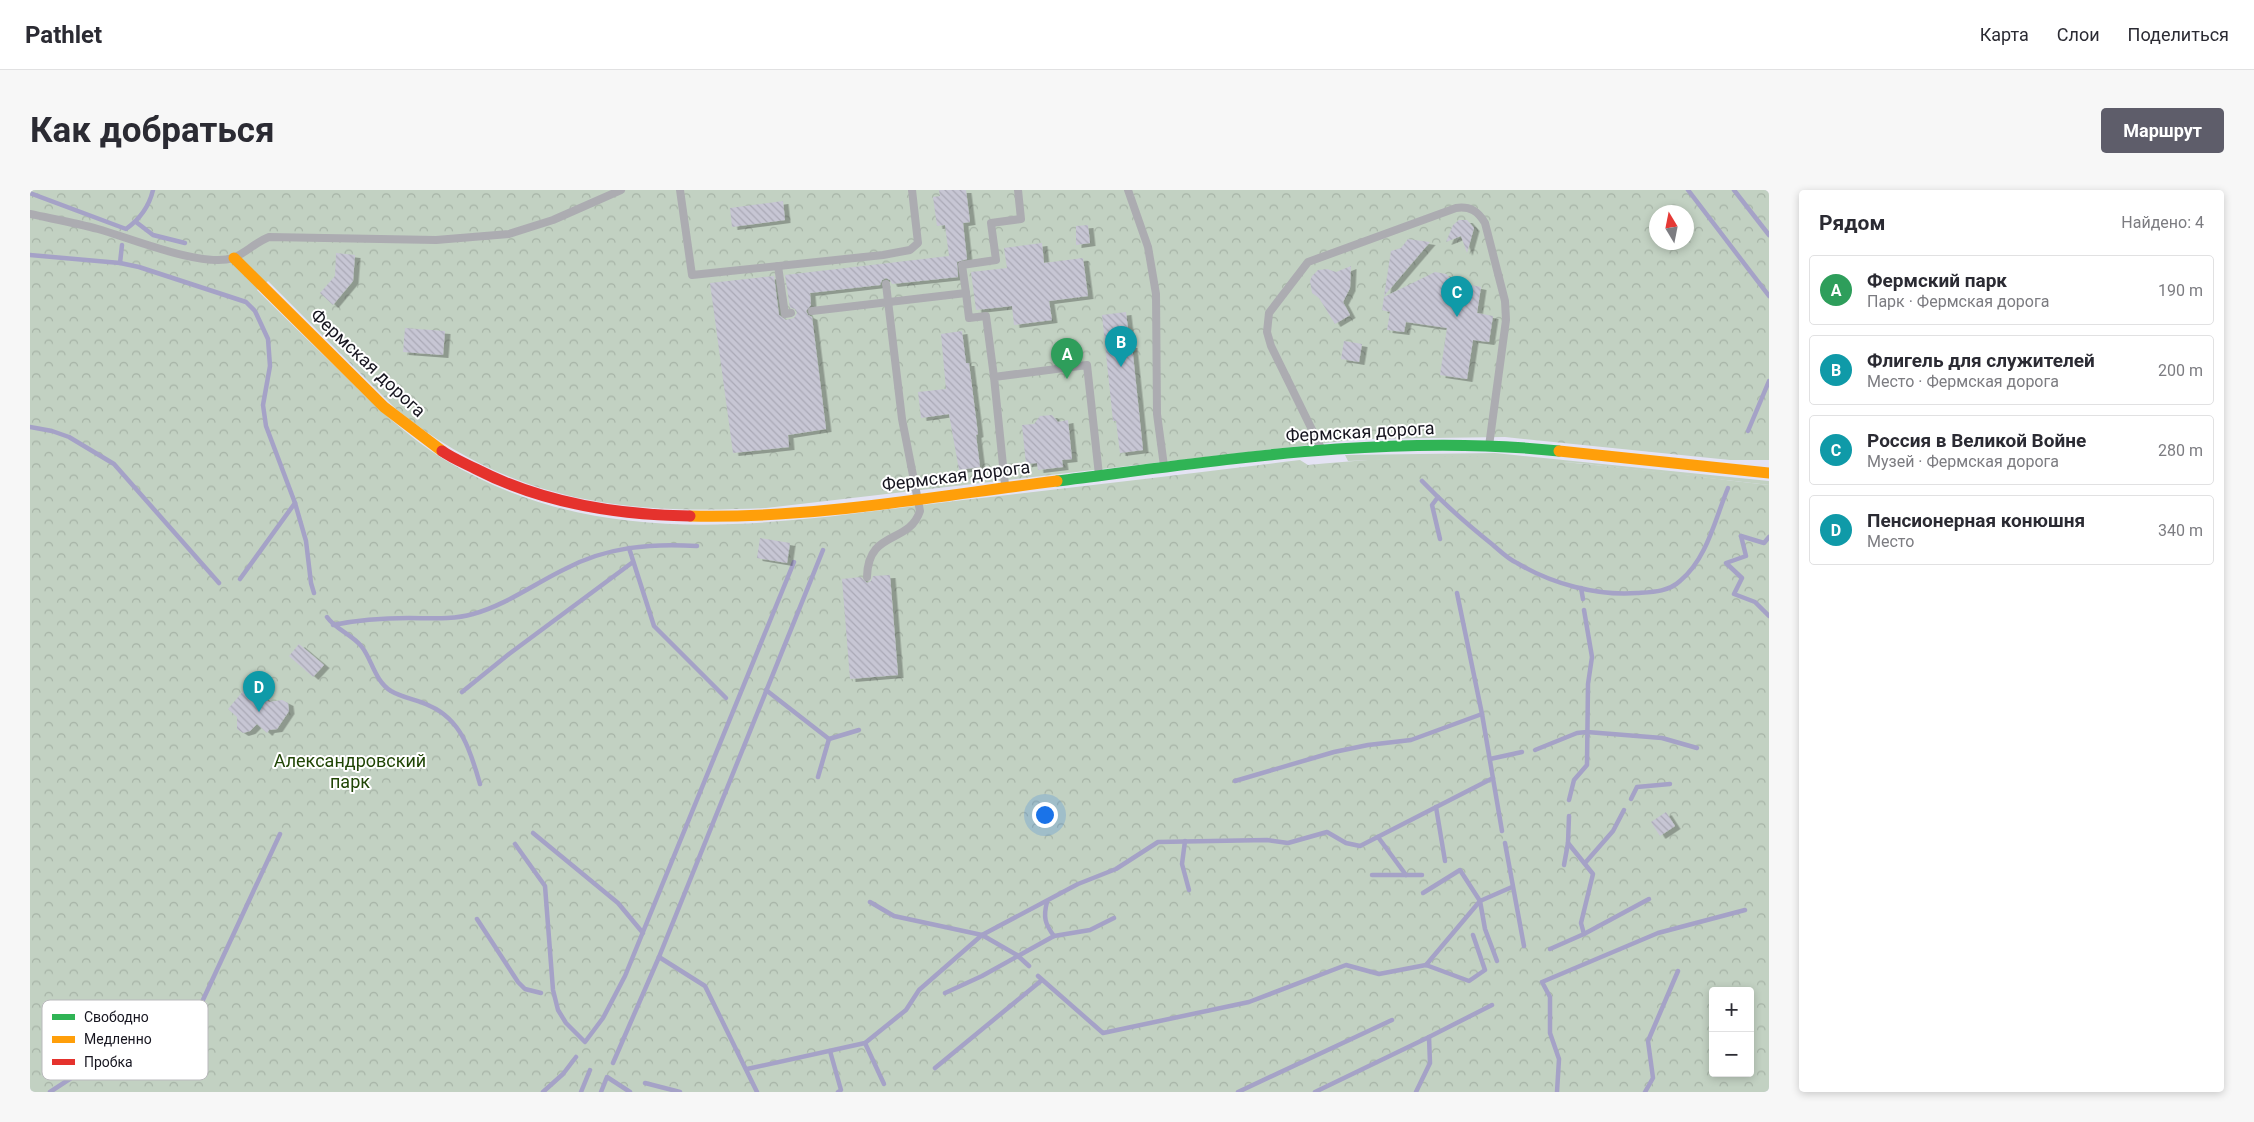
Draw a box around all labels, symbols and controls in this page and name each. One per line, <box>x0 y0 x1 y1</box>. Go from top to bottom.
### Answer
text: Pathlet <box>25 21 102 49</box>
text: Карта <box>1980 24 2029 45</box>
text: Слои <box>2057 24 2100 45</box>
text: Поделиться <box>2128 24 2229 45</box>
button: Маршрут <box>2101 108 2224 153</box>
text: Как добраться <box>30 110 275 151</box>
north arrow <box>1649 205 1694 250</box>
text: Рядом <box>1819 211 1885 235</box>
text: Найдено: 4 <box>2121 213 2204 232</box>
text: Фермский парк <box>1867 269 2007 292</box>
pin: C <box>1441 276 1473 317</box>
text: A <box>1831 281 1841 300</box>
text: 190 m <box>2158 281 2203 300</box>
text: Парк · Фермская дорога <box>1867 292 2049 311</box>
street label: Фермская дорога <box>307 304 430 421</box>
pin: B <box>1105 326 1137 367</box>
pin: A <box>1051 338 1083 379</box>
text: Флигель для служителей <box>1867 349 2095 372</box>
text: B <box>1831 361 1841 380</box>
text: 200 m <box>2158 361 2203 380</box>
text: Место · Фермская дорога <box>1867 372 2059 391</box>
street label: Фермская дорога <box>1285 417 1435 446</box>
text: Россия в Великой Войне <box>1867 429 2086 452</box>
text: C <box>1831 441 1841 460</box>
text: 280 m <box>2158 441 2203 460</box>
text: Музей · Фермская дорога <box>1867 452 2059 471</box>
street label: Фермская дорога <box>881 456 1031 495</box>
text: Пенсионерная конюшня <box>1867 509 2085 532</box>
text: D <box>1831 521 1841 540</box>
text: 340 m <box>2158 521 2203 540</box>
text: Место <box>1867 532 1914 551</box>
pin: D <box>243 671 275 712</box>
park label: Александровский парк <box>274 750 426 792</box>
your location <box>1032 802 1058 828</box>
map controls <box>1709 987 1754 1077</box>
button: + <box>1709 987 1754 1032</box>
legend <box>42 1000 208 1080</box>
text: Свободно <box>84 1009 149 1025</box>
text: Медленно <box>84 1031 152 1047</box>
button: − <box>1709 1032 1754 1077</box>
text: Пробка <box>84 1054 133 1070</box>

